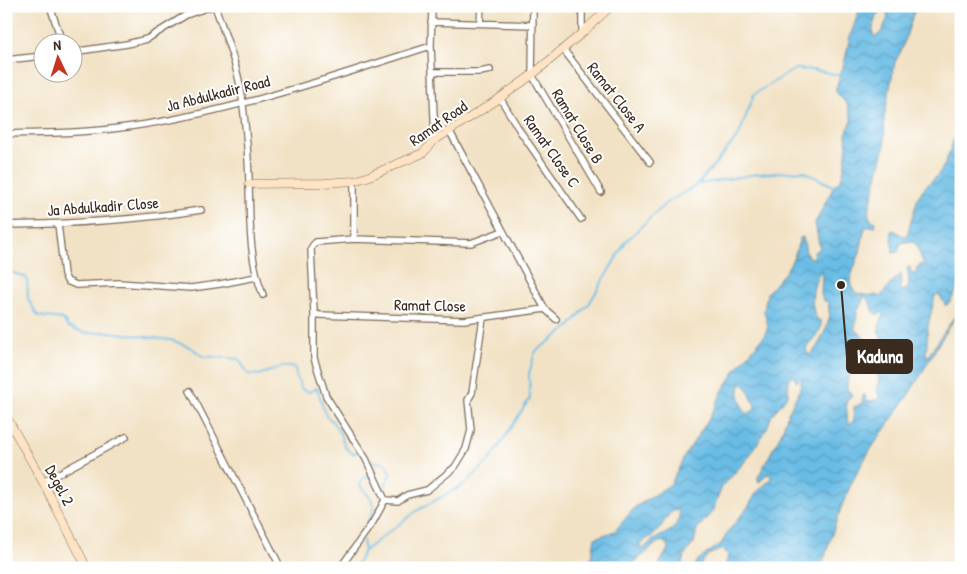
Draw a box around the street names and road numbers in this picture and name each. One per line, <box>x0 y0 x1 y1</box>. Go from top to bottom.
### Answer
street label: Ramat Close A <box>583 57 651 137</box>
street label: Ja Abdulkadir Road <box>164 70 272 116</box>
street label: Ramat Close B <box>547 84 609 168</box>
street label: Ramat Road <box>405 95 471 151</box>
street label: Ramat Close C <box>519 110 585 192</box>
street label: Ja Abdulkadir Close <box>46 191 160 221</box>
street label: Ramat Close <box>394 293 467 317</box>
street label: Degel 2 <box>40 461 80 510</box>

